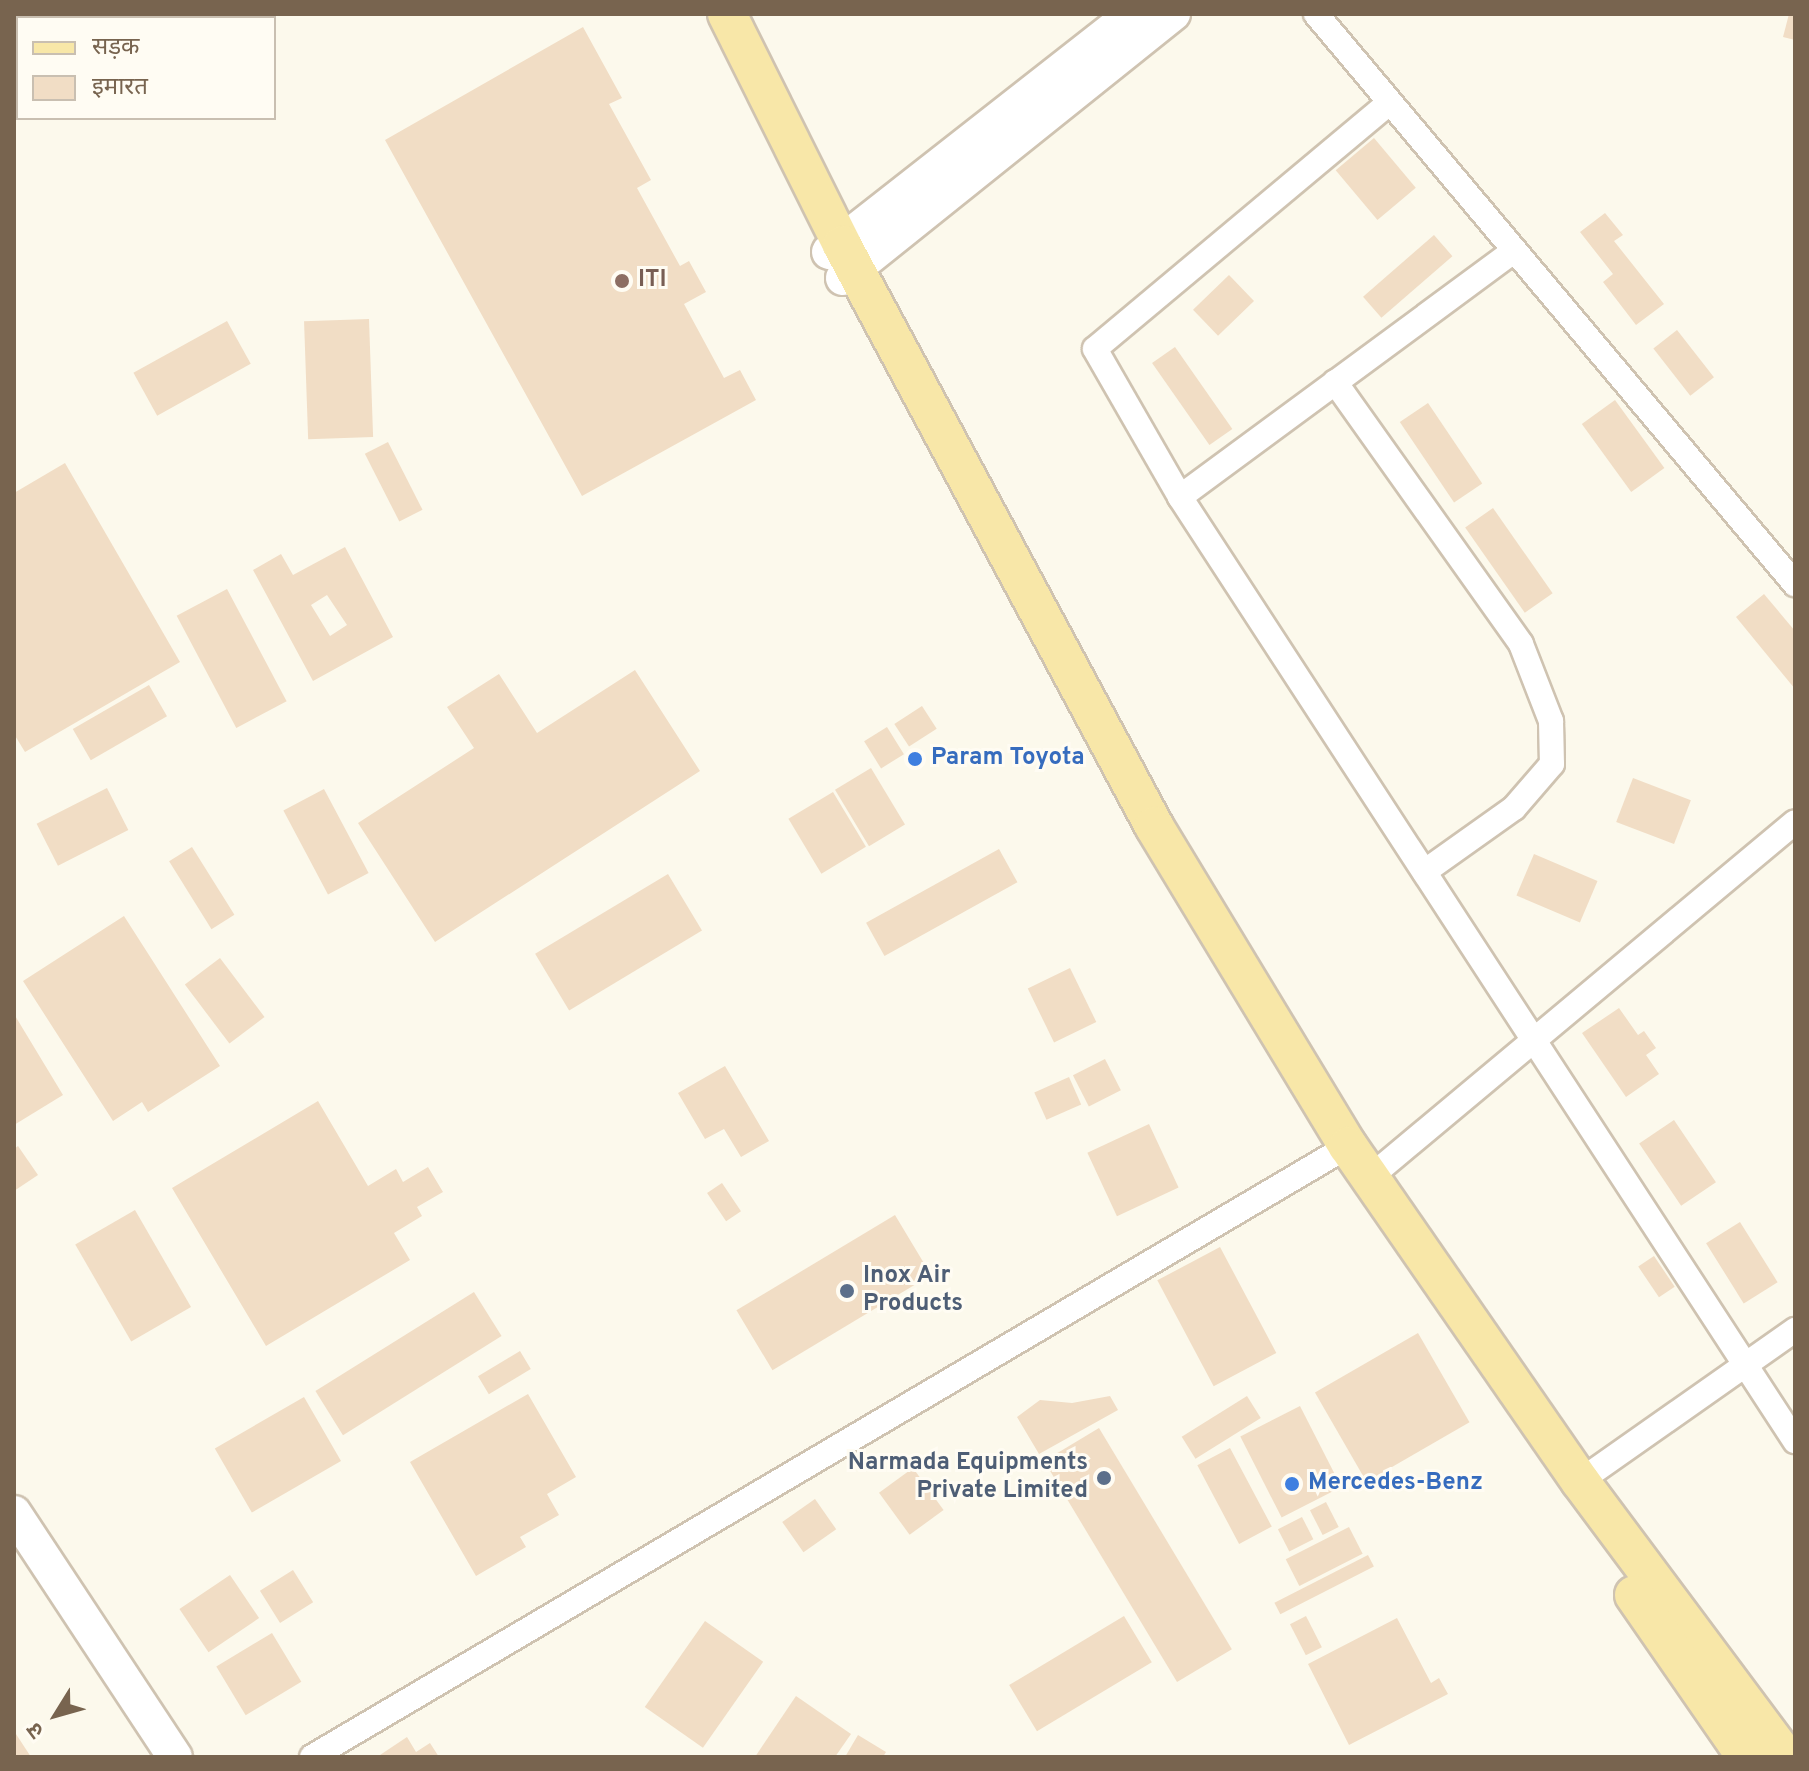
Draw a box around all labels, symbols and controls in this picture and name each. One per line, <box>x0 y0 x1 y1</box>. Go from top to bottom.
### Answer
legend <box>16 16 276 120</box>
text: सड़क <box>92 33 140 63</box>
text: इमारत <box>92 73 148 103</box>
place label: ITI <box>638 267 667 295</box>
marker: ITI <box>613 272 631 290</box>
place label: Param Toyota <box>931 745 1085 773</box>
marker: Param Toyota <box>906 750 924 768</box>
place label: Inox Air Products <box>863 1263 963 1319</box>
marker: Inox Air Products <box>838 1282 856 1300</box>
place label: Narmada Equipments Private Limited <box>848 1450 1088 1506</box>
marker: Narmada Equipments Private Limited <box>1095 1469 1113 1487</box>
place label: Mercedes-Benz <box>1308 1470 1483 1498</box>
marker: Mercedes-Benz <box>1283 1475 1301 1493</box>
north arrow <box>16 1675 96 1755</box>
text: उ <box>22 1716 51 1743</box>

